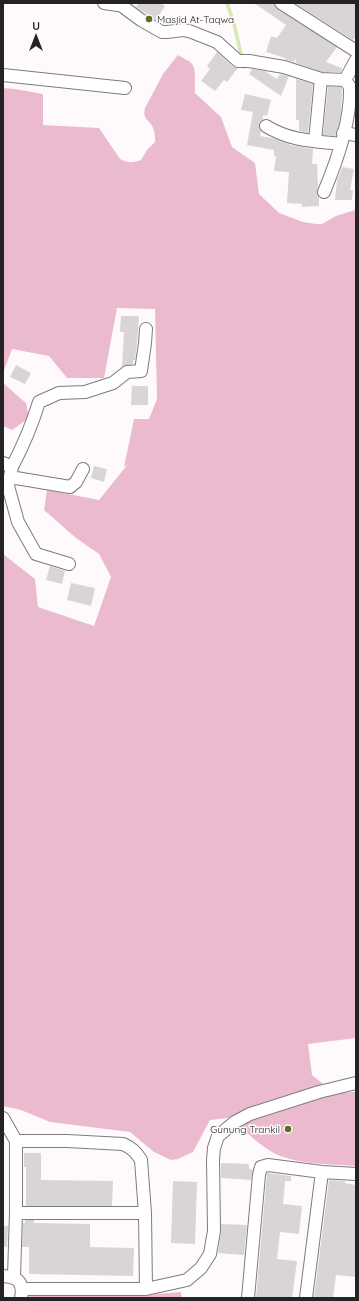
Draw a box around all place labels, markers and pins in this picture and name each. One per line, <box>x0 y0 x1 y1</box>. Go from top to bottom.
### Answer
place label: Masjid At-Taqwa <box>157 13 234 26</box>
marker: Masjid At-Taqwa <box>144 14 154 24</box>
place label: Gunung Trankil <box>210 1123 280 1136</box>
marker: Gunung Trankil <box>283 1124 293 1134</box>

